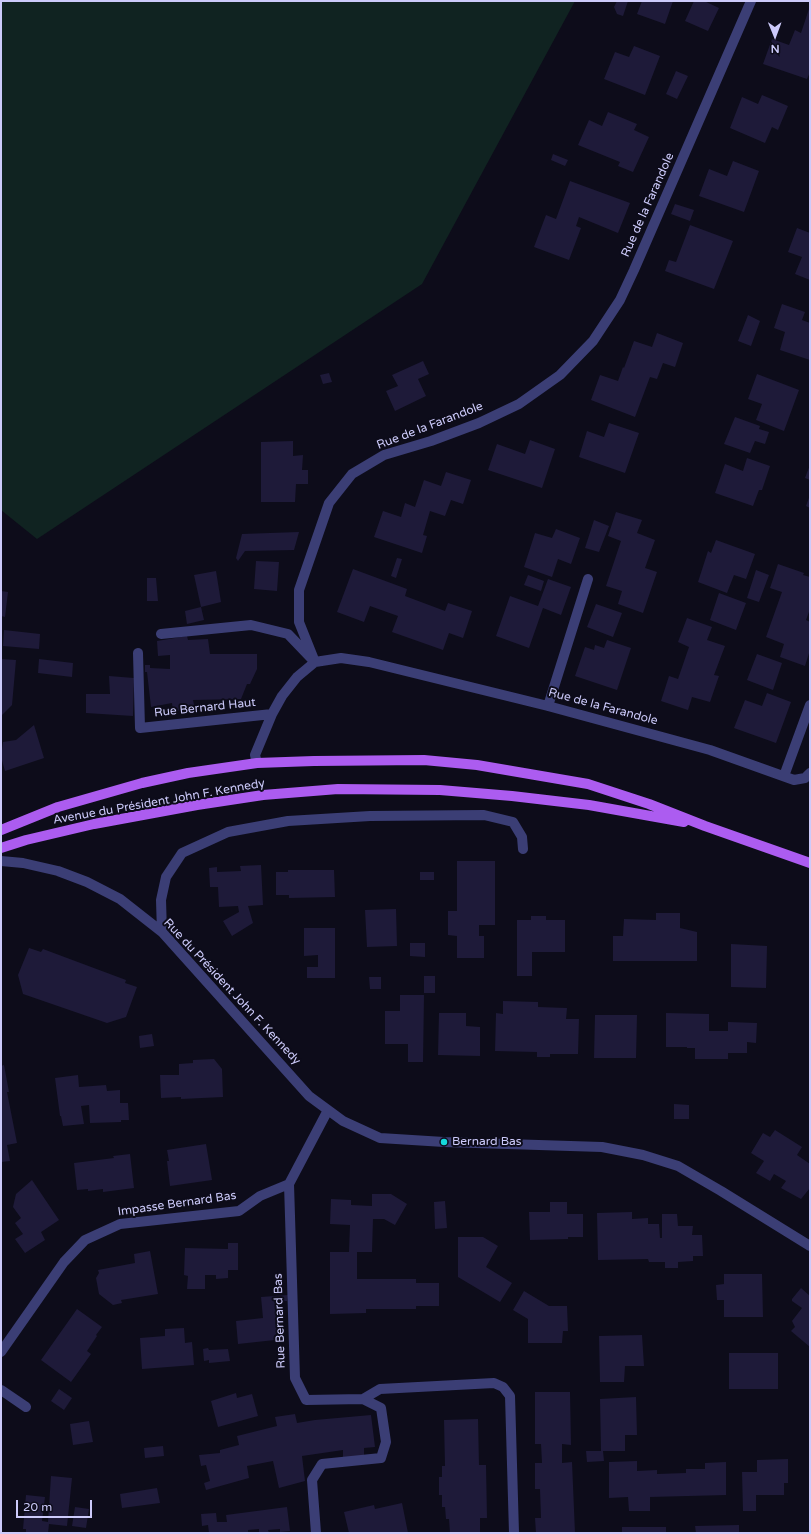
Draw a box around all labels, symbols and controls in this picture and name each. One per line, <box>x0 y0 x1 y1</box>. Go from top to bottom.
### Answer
north arrow <box>755 16 795 56</box>
text: N <box>771 42 780 55</box>
street label: Rue de la Farandole <box>619 151 677 259</box>
street label: Rue de la Farandole <box>375 399 485 453</box>
street label: Rue de la Farandole <box>547 685 659 729</box>
street label: Rue Bernard Haut <box>153 695 257 721</box>
street label: Avenue du Président John F. Kennedy <box>52 776 266 828</box>
street label: Rue du Président John F. Kennedy <box>160 916 304 1068</box>
place label: Bernard Bas <box>452 1135 522 1149</box>
marker: Bernard Bas <box>439 1137 449 1147</box>
street label: Impasse Bernard Bas <box>117 1189 237 1219</box>
street label: Rue Bernard Bas <box>271 1273 289 1369</box>
scale bar <box>18 1492 94 1518</box>
text: 20 m <box>23 1500 52 1514</box>

